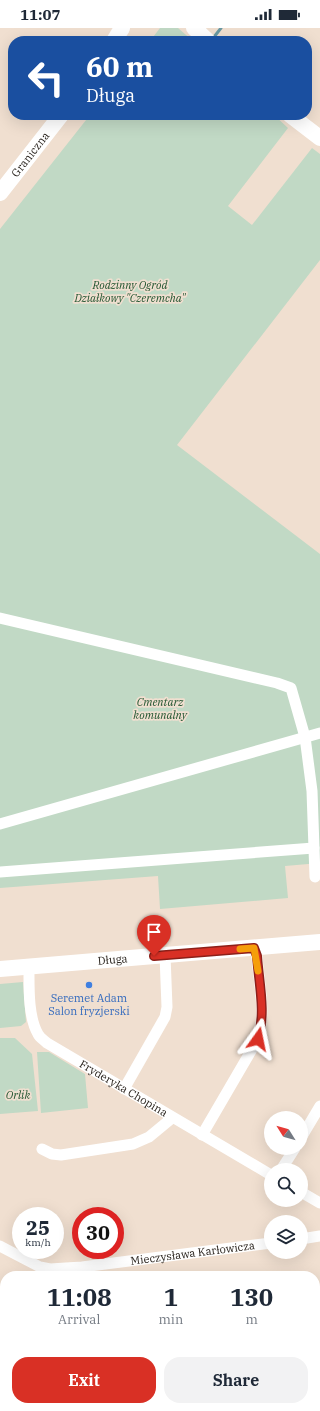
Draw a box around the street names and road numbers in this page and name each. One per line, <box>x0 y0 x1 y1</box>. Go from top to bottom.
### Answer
street label: Graniczna <box>8 129 52 180</box>
street label: Długa <box>97 951 128 968</box>
street label: Fryderyka Chopina <box>77 1057 170 1120</box>
street label: Mieczysława Karłowicza <box>130 1238 256 1268</box>

